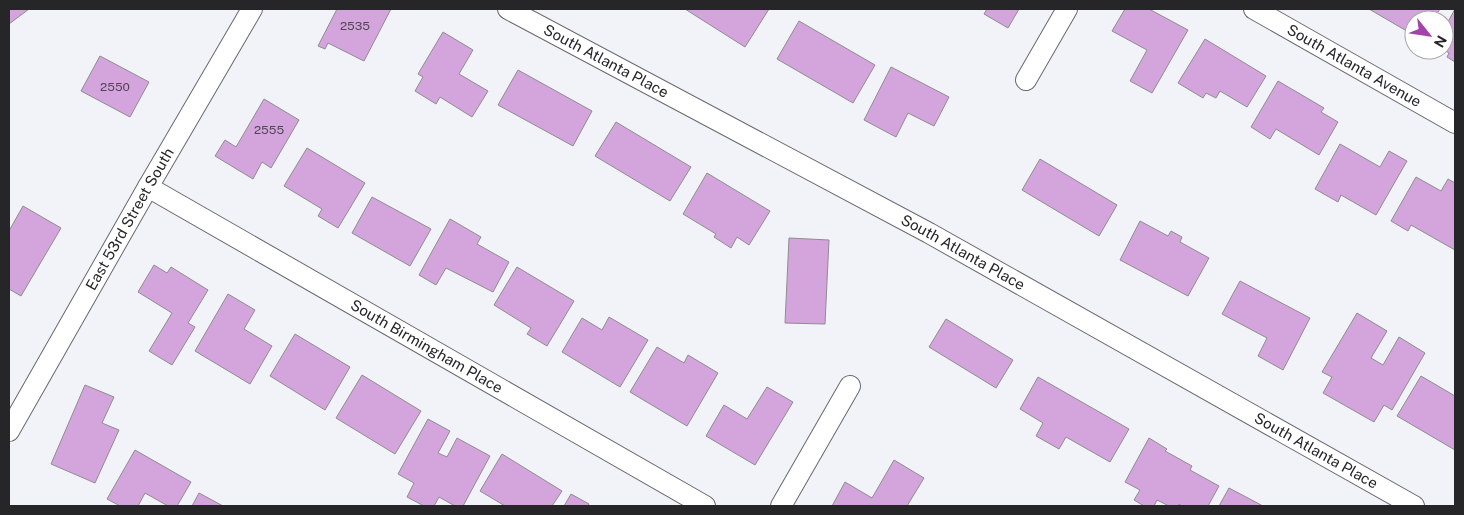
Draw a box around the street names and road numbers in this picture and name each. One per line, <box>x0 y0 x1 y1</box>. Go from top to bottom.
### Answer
street label: South Atlanta Place <box>541 21 672 101</box>
street label: South Atlanta Avenue <box>1284 21 1424 110</box>
street label: East 53rd Street South <box>82 145 177 293</box>
street label: South Atlanta Place <box>898 211 1028 293</box>
street label: South Birmingham Place <box>348 296 506 396</box>
street label: South Atlanta Place <box>1252 409 1381 492</box>

